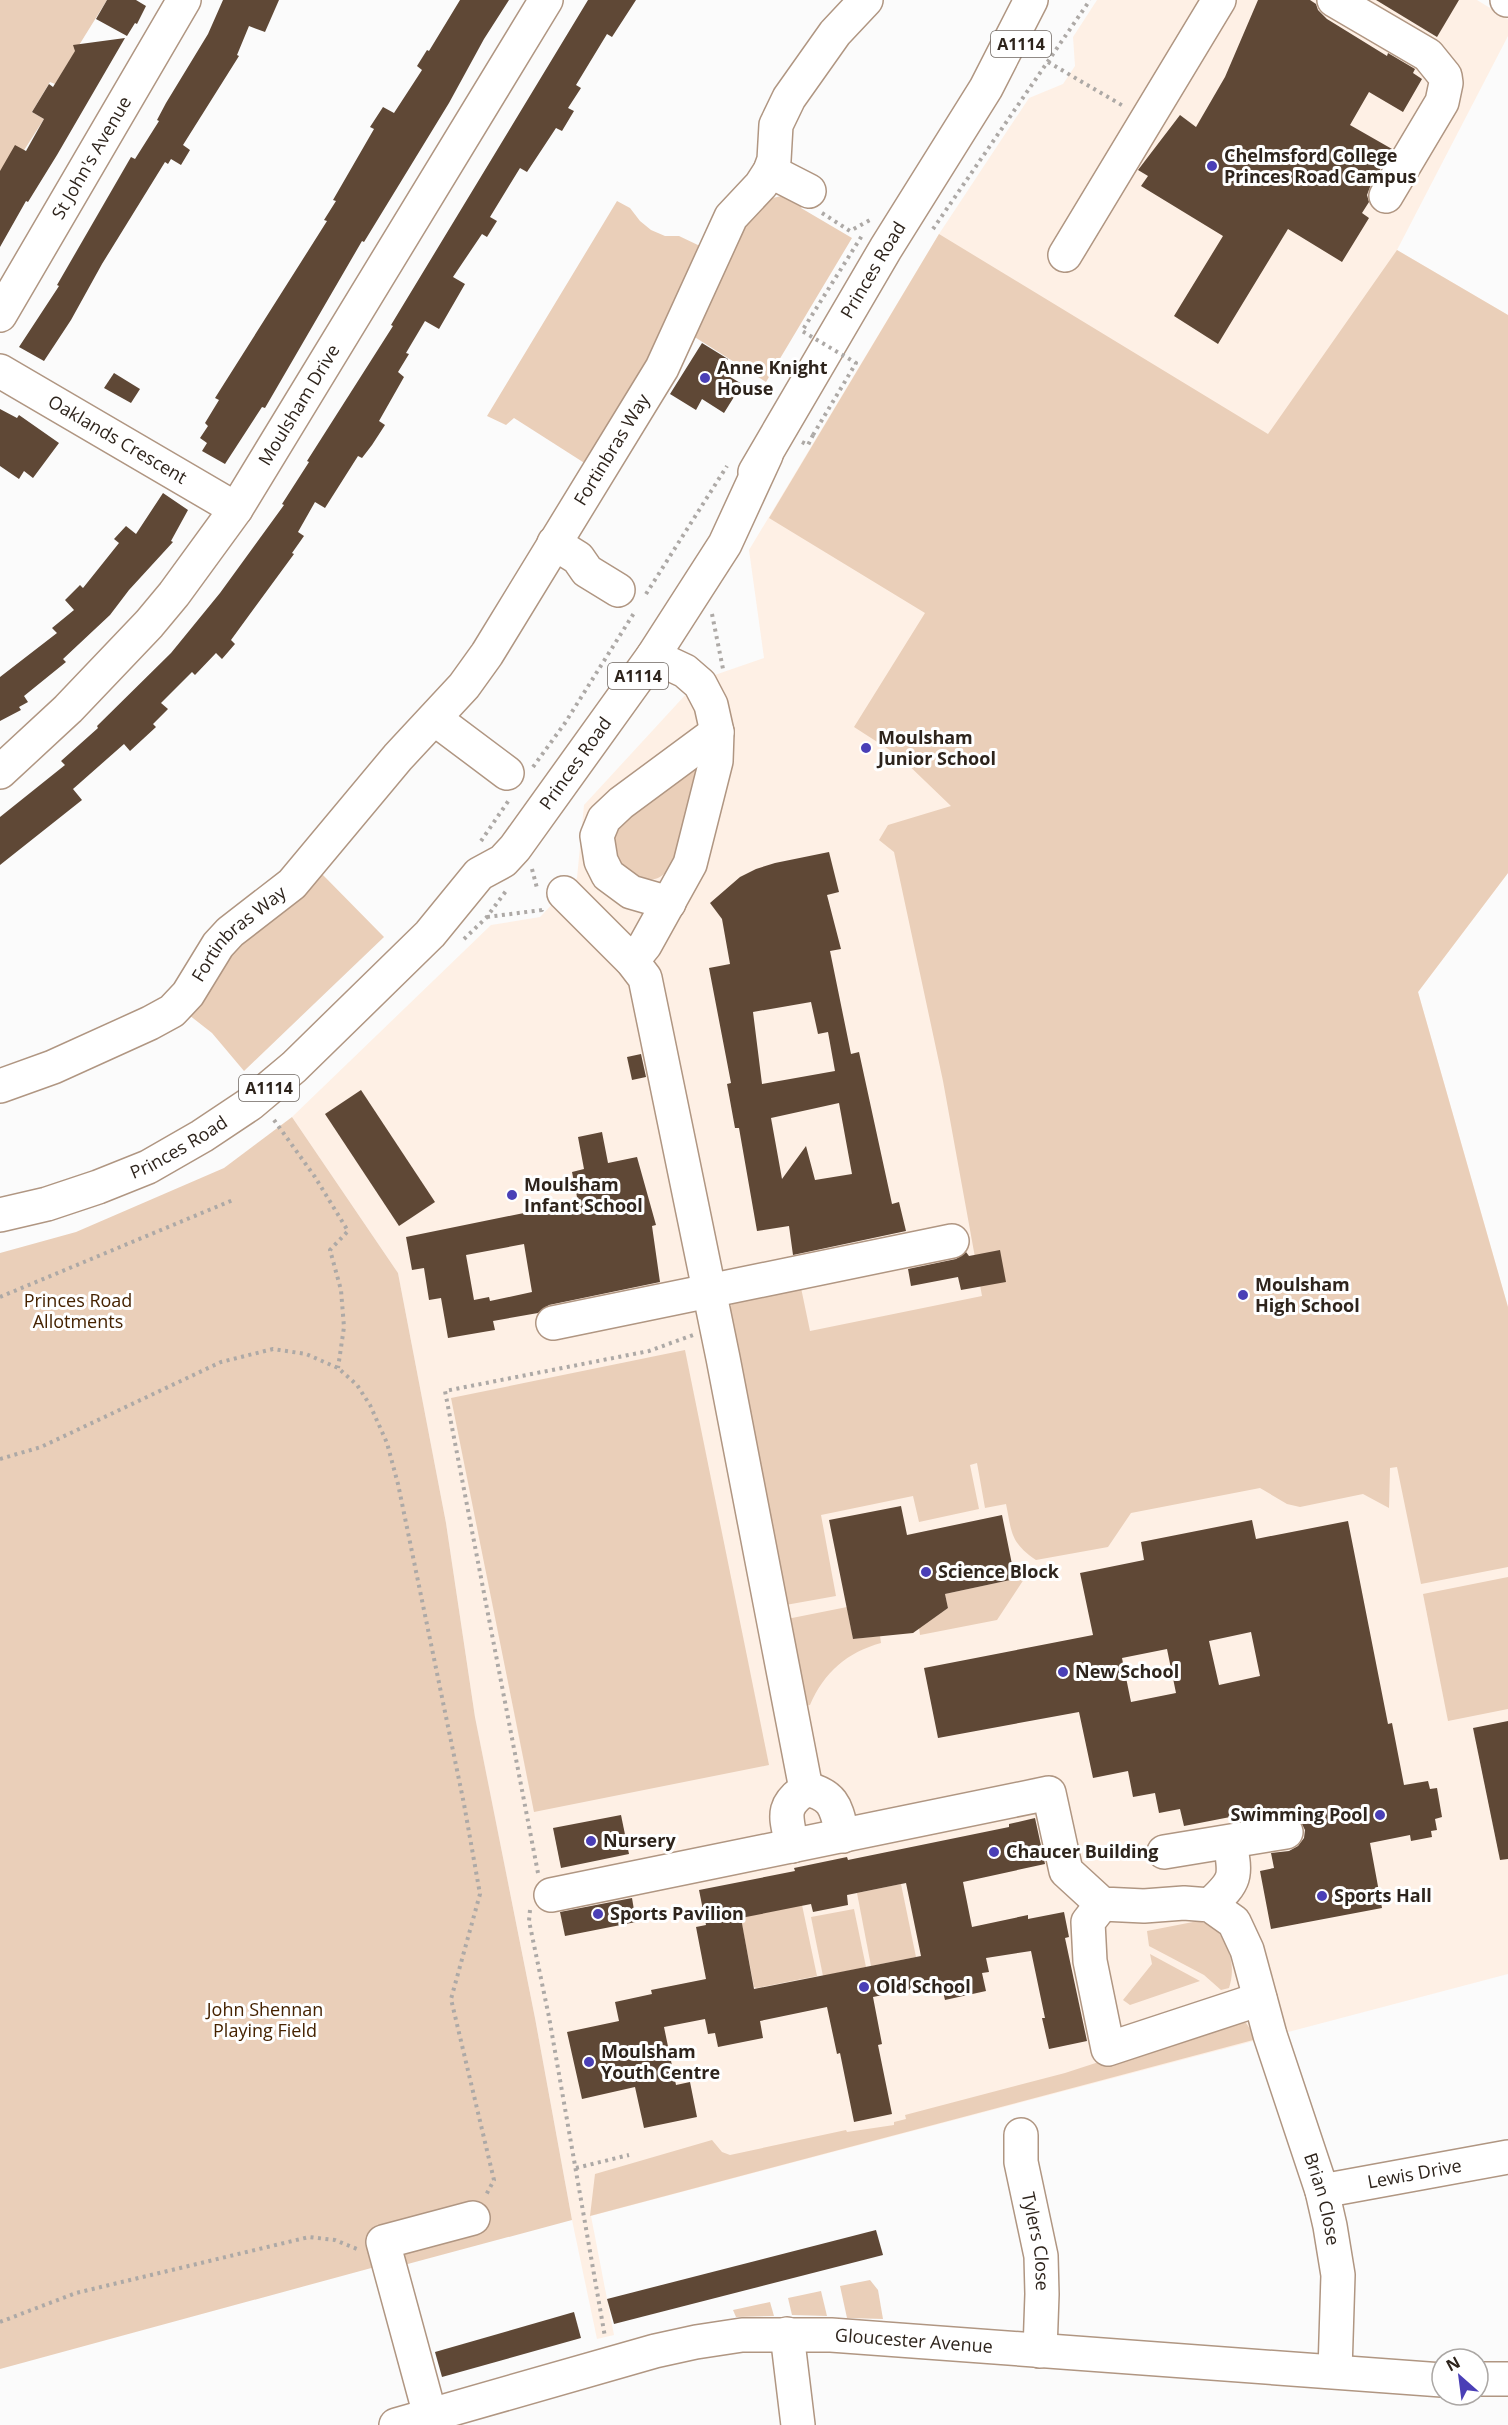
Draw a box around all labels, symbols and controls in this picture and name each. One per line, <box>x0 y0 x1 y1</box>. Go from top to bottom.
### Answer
road number: A1114 <box>991 31 1051 57</box>
street label: St John's Avenue <box>46 91 136 223</box>
place label: Chelmsford College Princes Road Campus <box>1224 143 1417 188</box>
marker: Chelmsford College Princes Road Campus <box>1205 159 1219 173</box>
street label: Princes Road <box>834 217 911 322</box>
street label: Moulsham Drive <box>252 340 344 470</box>
place label: Anne Knight House <box>717 355 828 400</box>
marker: Anne Knight House <box>698 371 712 385</box>
street label: Fortinbras Way <box>568 388 655 510</box>
street label: Oaklands Crescent <box>44 389 192 489</box>
road number: A1114 <box>608 663 668 689</box>
street label: Princes Road <box>533 712 616 814</box>
place label: Moulsham Junior School <box>876 725 996 770</box>
marker: Moulsham Junior School <box>859 741 873 755</box>
street label: Fortinbras Way <box>185 879 291 986</box>
road number: A1114 <box>239 1075 299 1101</box>
street label: Princes Road <box>126 1110 232 1184</box>
place label: Moulsham Infant School <box>524 1172 643 1217</box>
marker: Moulsham Infant School <box>505 1188 519 1202</box>
place label: Moulsham High School <box>1255 1272 1360 1317</box>
park label: Princes Road Allotments <box>24 1288 132 1333</box>
marker: Moulsham High School <box>1236 1288 1250 1302</box>
place label: Science Block <box>938 1559 1060 1583</box>
marker: Science Block <box>919 1565 933 1579</box>
place label: New School <box>1075 1659 1179 1683</box>
marker: New School <box>1056 1665 1070 1679</box>
place label: Swimming Pool <box>1231 1802 1368 1826</box>
marker: Swimming Pool <box>1373 1808 1387 1822</box>
place label: Nursery <box>603 1828 676 1852</box>
marker: Nursery <box>584 1834 598 1848</box>
place label: Chaucer Building <box>1006 1839 1159 1863</box>
marker: Chaucer Building <box>987 1845 1001 1859</box>
place label: Sports Hall <box>1334 1883 1432 1907</box>
marker: Sports Hall <box>1315 1889 1329 1903</box>
place label: Sports Pavilion <box>610 1901 744 1925</box>
marker: Sports Pavilion <box>591 1907 605 1921</box>
place label: Old School <box>876 1974 971 1998</box>
marker: Old School <box>857 1980 871 1994</box>
park label: John Shennan Playing Field <box>205 1997 323 2042</box>
place label: Moulsham Youth Centre <box>601 2039 720 2084</box>
marker: Moulsham Youth Centre <box>582 2055 596 2069</box>
street label: Brian Close <box>1299 2150 1346 2247</box>
street label: Lewis Drive <box>1365 2153 1463 2193</box>
street label: Tylers Close <box>1017 2190 1055 2291</box>
street label: Gloucester Avenue <box>834 2322 994 2358</box>
north arrow <box>1430 2347 1490 2407</box>
text: N <box>1442 2351 1464 2377</box>

